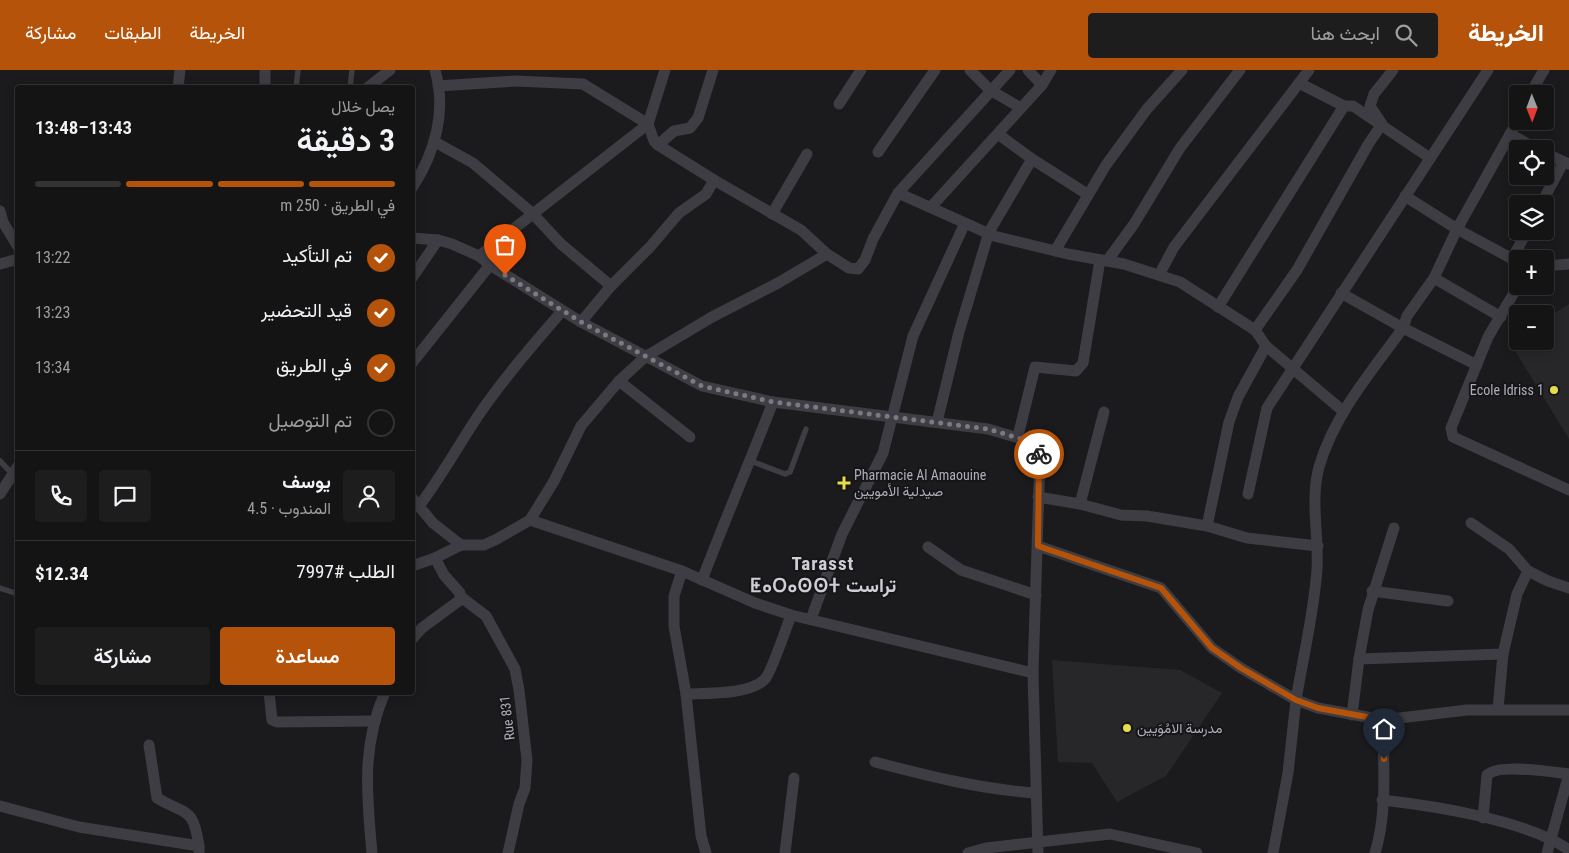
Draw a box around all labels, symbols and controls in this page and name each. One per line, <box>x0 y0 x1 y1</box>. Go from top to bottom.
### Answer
search box <box>1088 13 1438 58</box>
text: الخريطة <box>1468 19 1544 47</box>
icon: search <box>1392 21 1420 49</box>
text: مشاركة <box>25 22 76 43</box>
text: الطبقات <box>104 22 161 43</box>
text: الخريطة <box>189 22 245 43</box>
text: ابحث هنا <box>1310 22 1380 45</box>
north arrow <box>1509 85 1554 130</box>
map controls <box>1509 85 1554 350</box>
text: يصل خلال <box>331 97 395 116</box>
text: 13:43–13:48 <box>35 116 132 139</box>
text: 3 دقيقة <box>296 121 395 159</box>
button: locate <box>1509 140 1554 185</box>
button: layers <box>1509 195 1554 240</box>
text: في الطريق · 250 m <box>280 196 395 215</box>
pin <box>484 224 526 275</box>
icon: bag <box>491 231 519 259</box>
text: تم التأكيد <box>282 244 352 267</box>
icon: check <box>367 244 395 272</box>
text: 13:22 <box>35 248 70 267</box>
button: + <box>1509 250 1554 295</box>
text: قيد التحضير <box>261 299 352 322</box>
icon: check <box>367 299 395 327</box>
text: 13:23 <box>35 303 70 322</box>
button: − <box>1509 305 1554 350</box>
text: في الطريق <box>276 354 352 377</box>
icon: check <box>367 354 395 382</box>
text: 13:34 <box>35 358 70 377</box>
place label: Ecole Idriss 1 <box>1470 382 1544 398</box>
marker: Ecole Idriss 1 <box>1548 384 1560 396</box>
text: تم التوصيل <box>268 409 352 432</box>
courier <box>1014 429 1064 479</box>
icon: bike <box>1025 440 1053 468</box>
place label: Pharmacie Al Amaouine صيدلية الأمويين <box>854 467 987 500</box>
button: phone <box>35 470 87 522</box>
button: chat <box>99 470 151 522</box>
text: يوسف <box>282 470 331 493</box>
button: person <box>343 470 395 522</box>
marker: Pharmacie Al Amaouine صيدلية الأمويين <box>838 477 850 489</box>
text: المندوب · 4.5 <box>247 499 331 518</box>
district label: Tarasst ⵟⴰⵔⴰⵙⵙⵜ تراست <box>750 552 896 598</box>
text: الطلب #7997 <box>296 560 395 583</box>
text: $12.34 <box>35 562 89 585</box>
button: مشاركة <box>35 627 210 685</box>
button: مساعدة <box>220 627 395 685</box>
street label: Rue 831 <box>496 695 518 741</box>
pin <box>1363 708 1405 759</box>
icon: home <box>1370 715 1398 743</box>
place label: مدرسة الامُوَيين <box>1137 720 1223 737</box>
marker: مدرسة الامُوَيين <box>1121 722 1133 734</box>

